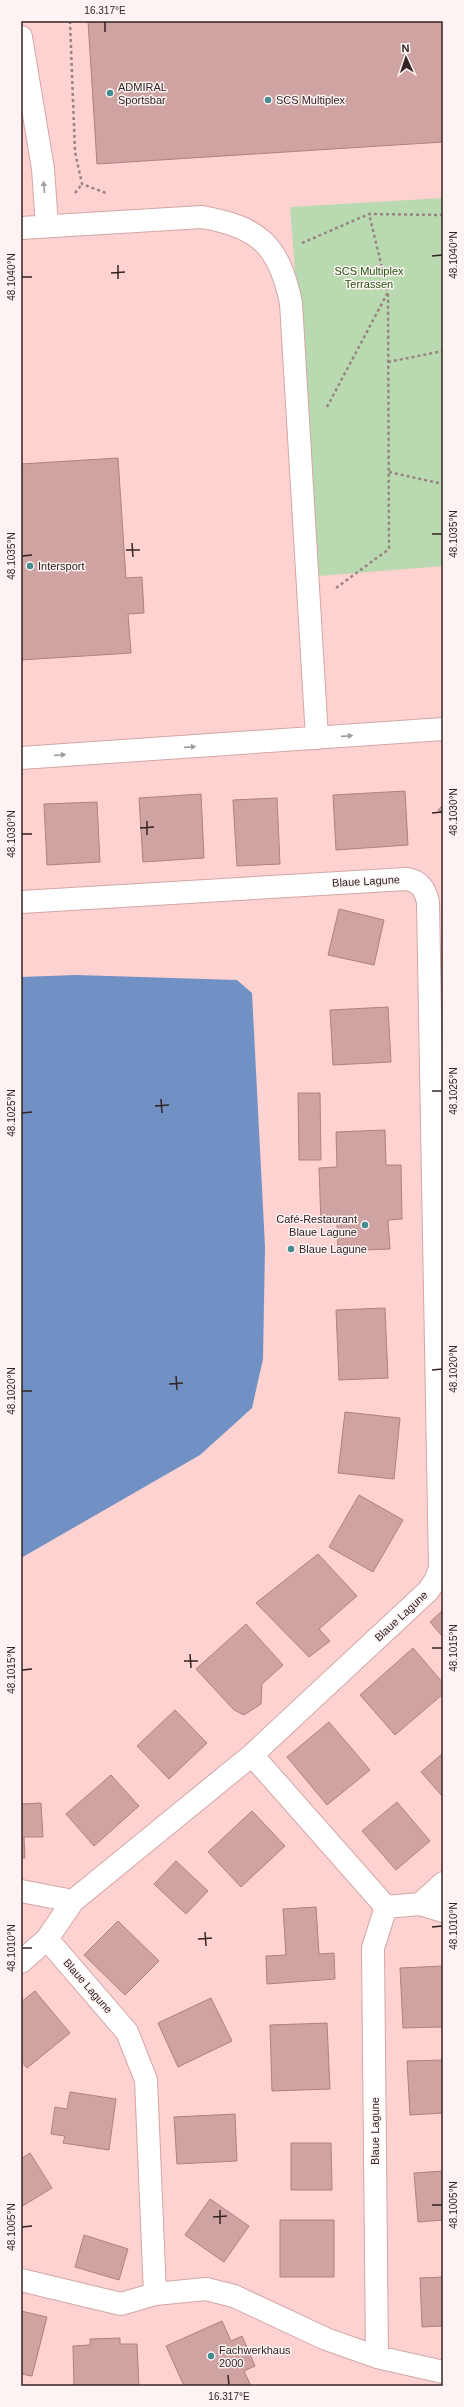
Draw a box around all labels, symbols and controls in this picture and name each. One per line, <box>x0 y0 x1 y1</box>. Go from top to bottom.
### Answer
text: 16.317°E <box>84 5 126 16</box>
north arrow <box>386 38 426 78</box>
text: N <box>401 42 410 54</box>
place label: ADMIRAL Sportsbar <box>118 81 167 106</box>
marker: ADMIRAL Sportsbar <box>105 88 115 98</box>
place label: SCS Multiplex <box>276 94 346 106</box>
marker: SCS Multiplex <box>263 95 273 105</box>
one-way arrow <box>41 181 48 193</box>
text: 48.1040°N <box>448 231 459 279</box>
text: 48.1040°N <box>6 253 17 301</box>
park label: SCS Multiplex Terrassen <box>334 265 404 290</box>
text: 48.1035°N <box>448 510 459 558</box>
text: 48.1035°N <box>6 532 17 580</box>
place label: Intersport <box>38 560 84 572</box>
marker: Intersport <box>25 561 35 571</box>
one-way arrow <box>341 733 353 740</box>
one-way arrow <box>184 743 196 750</box>
one-way arrow <box>54 752 66 759</box>
text: 48.1030°N <box>448 788 459 836</box>
text: 48.1030°N <box>6 810 17 858</box>
street label: Blaue Lagune <box>332 873 400 889</box>
text: 48.1025°N <box>448 1067 459 1115</box>
text: 48.1025°N <box>6 1089 17 1137</box>
place label: Café-Restaurant Blaue Lagune <box>276 1213 357 1238</box>
marker: Café-Restaurant Blaue Lagune <box>360 1220 370 1230</box>
place label: Blaue Lagune <box>299 1243 367 1255</box>
marker: Blaue Lagune <box>286 1244 296 1254</box>
text: 48.1020°N <box>448 1345 459 1393</box>
text: 48.1020°N <box>6 1367 17 1415</box>
street label: Blaue Lagune <box>372 1588 430 1644</box>
text: 48.1015°N <box>448 1624 459 1672</box>
text: 48.1015°N <box>6 1646 17 1694</box>
text: 48.1010°N <box>448 1902 459 1950</box>
text: 48.1010°N <box>6 1924 17 1972</box>
street label: Blaue Lagune <box>61 1956 115 2016</box>
street label: Blaue Lagune <box>369 2097 381 2165</box>
text: 48.1005°N <box>448 2181 459 2229</box>
text: 48.1005°N <box>6 2203 17 2251</box>
place label: Fachwerkhaus 2000 <box>219 2344 291 2369</box>
marker: Fachwerkhaus 2000 <box>206 2351 216 2361</box>
text: 16.317°E <box>208 2391 250 2402</box>

